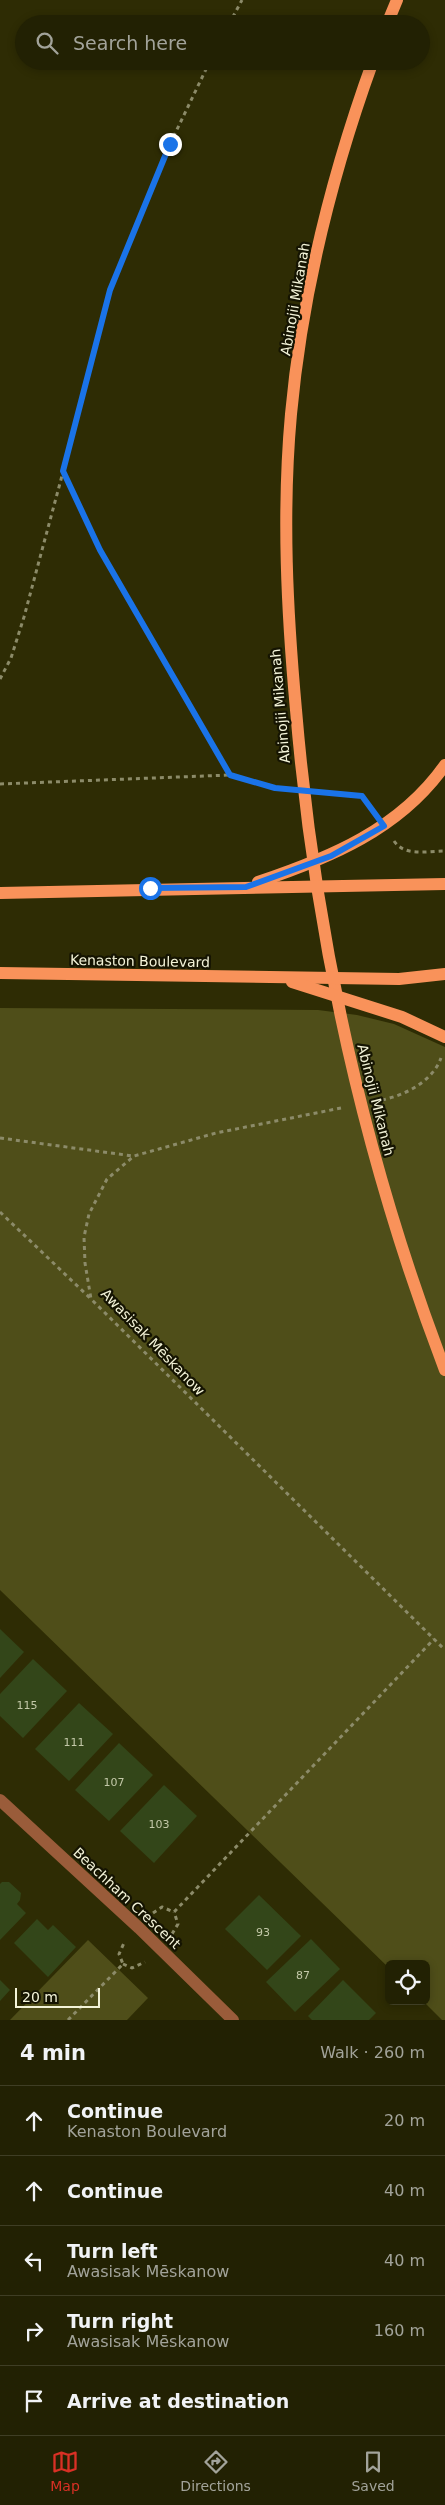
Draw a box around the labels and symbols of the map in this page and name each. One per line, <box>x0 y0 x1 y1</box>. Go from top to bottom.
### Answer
route end <box>159 133 182 156</box>
street label: Abinojii Mikanah <box>277 241 313 357</box>
street label: Abinojii Mikanah <box>267 648 293 764</box>
route start <box>139 877 162 900</box>
street label: Kenaston Boulevard <box>70 952 210 970</box>
street label: Abinojii Mikanah <box>354 1042 398 1158</box>
street label: Awasisak Mēskanow <box>98 1285 208 1399</box>
house number: 115 <box>17 1699 38 1712</box>
house number: 111 <box>64 1736 85 1749</box>
house number: 107 <box>104 1776 125 1789</box>
house number: 103 <box>149 1818 170 1831</box>
street label: Beachham Crescent <box>70 1844 184 1952</box>
house number: 93 <box>256 1926 270 1939</box>
house number: 87 <box>296 1969 310 1982</box>
scale bar <box>15 1985 100 2008</box>

